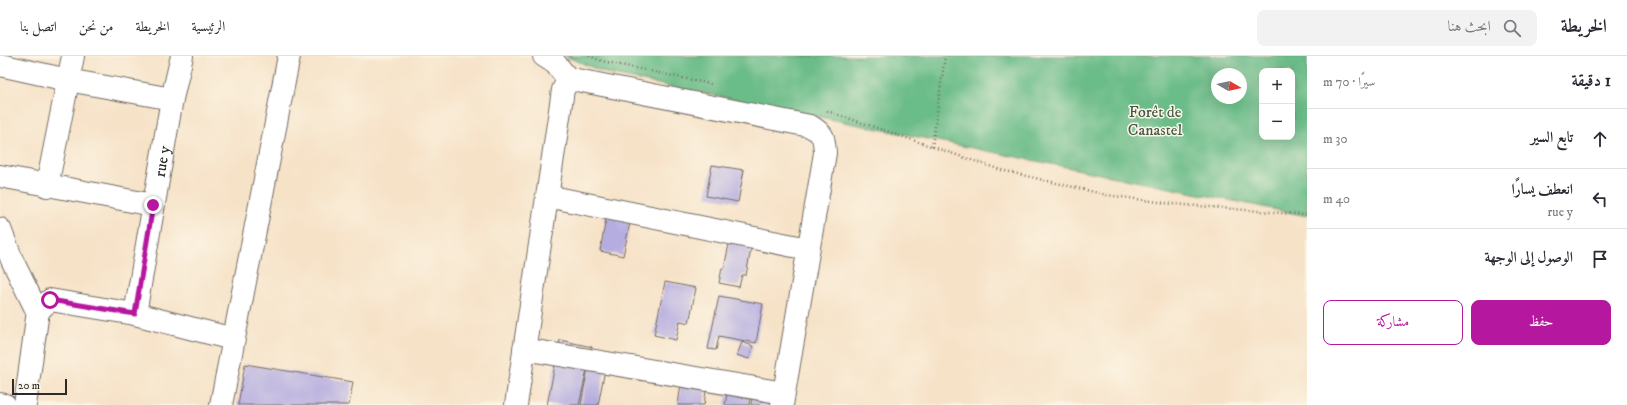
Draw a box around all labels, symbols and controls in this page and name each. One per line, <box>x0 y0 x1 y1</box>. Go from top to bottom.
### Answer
search box <box>1257 10 1537 46</box>
text: الخريطة <box>1561 15 1607 38</box>
text: ابحث هنا <box>1448 17 1491 36</box>
icon: search <box>1501 17 1523 39</box>
text: اتصل بنا <box>20 18 57 36</box>
text: من نحن <box>79 18 114 36</box>
text: الخريطة <box>136 18 170 36</box>
text: الرئيسية <box>192 18 225 36</box>
north arrow <box>1211 68 1247 104</box>
map controls <box>1259 68 1295 140</box>
button: + <box>1259 68 1295 104</box>
text: 1 دقيقة <box>1571 70 1611 92</box>
text: سيرًا · 70 m <box>1323 74 1375 90</box>
park label: Forêt de Canastel <box>1128 102 1182 140</box>
button: − <box>1259 104 1295 140</box>
text: تابع السير <box>1531 128 1573 147</box>
icon: ahead <box>1589 128 1611 150</box>
text: 30 m <box>1323 131 1347 147</box>
street label: rue y <box>150 144 175 179</box>
text: انعطف يسارًا <box>1512 180 1573 199</box>
icon: left <box>1589 188 1611 210</box>
text: 40 m <box>1323 191 1350 207</box>
route end <box>144 196 162 214</box>
text: rue y <box>1548 204 1573 220</box>
text: الوصول إلى الوجهة <box>1484 248 1573 267</box>
icon: arrive <box>1589 248 1611 270</box>
route start <box>41 291 59 309</box>
button: مشاركة <box>1323 300 1463 345</box>
button: حفظ <box>1471 300 1611 345</box>
scale bar <box>12 377 67 396</box>
text: 20 m <box>18 379 40 393</box>

